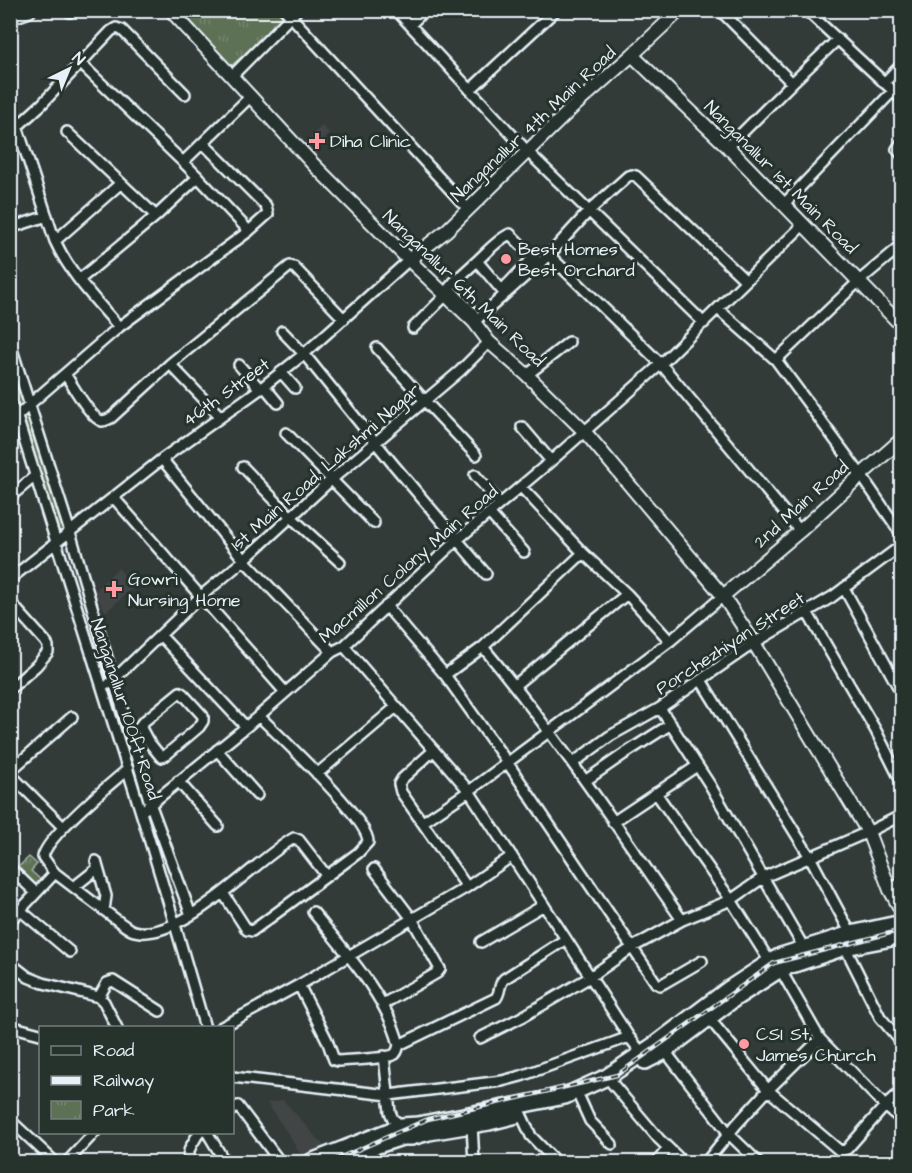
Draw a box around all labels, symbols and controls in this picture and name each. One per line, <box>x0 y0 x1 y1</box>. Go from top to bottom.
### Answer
north arrow <box>39 39 99 99</box>
street label: Nanganallur 4th Main Road <box>445 41 622 209</box>
text: N <box>67 47 90 70</box>
street label: Nanganallur 1st Main Road <box>698 95 863 260</box>
place label: Diha Clinic <box>330 129 411 154</box>
marker: Diha Clinic <box>308 132 326 150</box>
street label: Nanganallur 6th Main Road <box>376 204 550 373</box>
place label: Best Homes Best Orchard <box>518 237 635 283</box>
marker: Best Homes Best Orchard <box>499 252 513 266</box>
street label: 46th Street <box>177 352 276 433</box>
street label: 1st Main Road, Lakshmi Nagar <box>225 378 426 558</box>
street label: 2nd Main Road <box>748 455 854 554</box>
street label: Macmillon Colony Main Road <box>313 479 504 650</box>
place label: Gowri Nursing Home <box>128 567 241 614</box>
marker: Gowri Nursing Home <box>105 580 123 598</box>
street label: Porchezhiyan Street <box>651 585 811 702</box>
street label: Nanganallur 100ft Road <box>83 615 167 803</box>
place label: CSI St. James Church <box>756 1022 876 1068</box>
legend <box>39 1026 234 1134</box>
marker: CSI St. James Church <box>737 1037 751 1051</box>
text: Road <box>93 1038 134 1063</box>
text: Railway <box>93 1068 154 1094</box>
text: Park <box>93 1098 135 1123</box>

